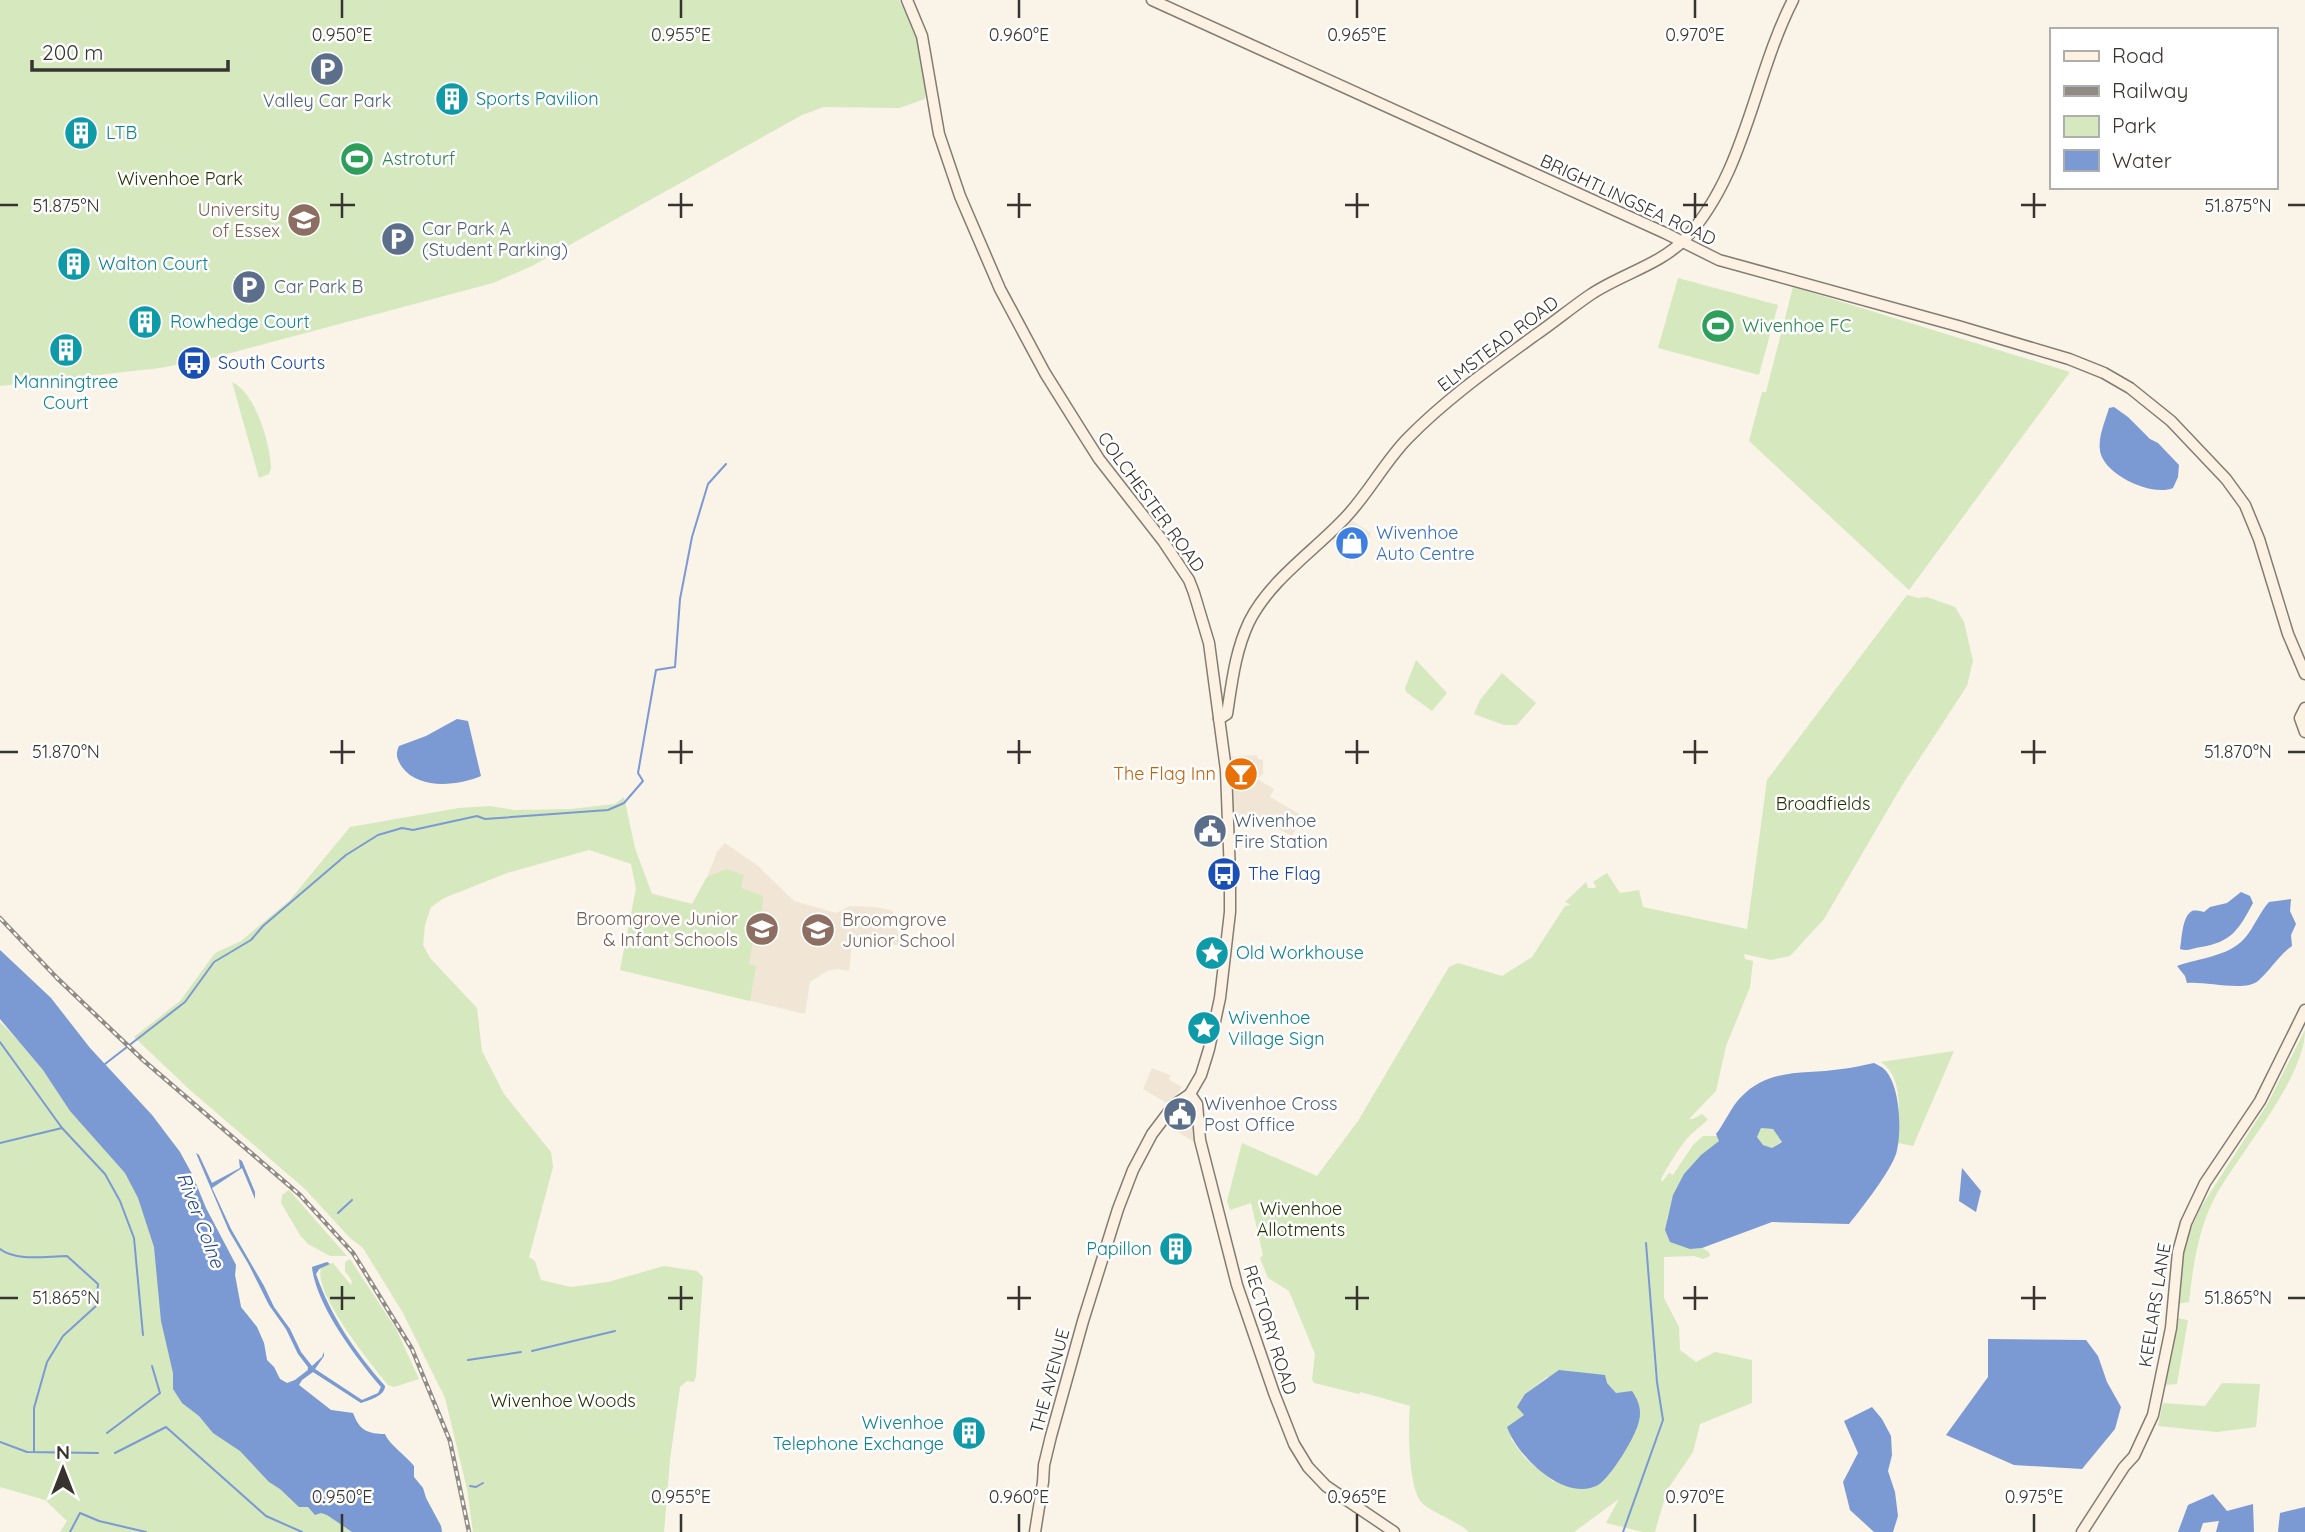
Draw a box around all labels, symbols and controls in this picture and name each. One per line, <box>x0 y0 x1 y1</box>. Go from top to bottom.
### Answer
text: 0.950°E <box>312 23 372 46</box>
text: 0.955°E <box>651 23 711 46</box>
text: 0.960°E <box>989 23 1049 46</box>
text: 0.965°E <box>1327 23 1387 46</box>
text: 0.970°E <box>1665 23 1725 46</box>
scale bar <box>32 28 228 72</box>
legend <box>2050 28 2277 189</box>
text: 200 m <box>42 39 104 65</box>
text: Road <box>2112 42 2164 68</box>
parking icon: Valley Car Park <box>308 50 346 88</box>
text: Railway <box>2112 77 2188 103</box>
building icon: Sports Pavilion <box>433 80 471 118</box>
place label: Sports Pavilion <box>476 87 599 110</box>
place label: Valley Car Park <box>263 89 391 112</box>
text: Park <box>2112 112 2156 138</box>
building icon: LTB <box>62 114 100 152</box>
place label: LTB <box>106 121 137 144</box>
sports icon: Astroturf <box>338 140 376 178</box>
place label: Astroturf <box>382 147 456 170</box>
text: Water <box>2112 147 2172 173</box>
street label: BRIGHTLINGSEA ROAD <box>1537 149 1720 250</box>
park label: Wivenhoe Park <box>117 167 243 190</box>
text: 51.875°N <box>32 194 100 217</box>
text: 51.875°N <box>2204 194 2272 217</box>
place label: University of Essex <box>198 198 280 242</box>
school or university icon: University of Essex <box>285 201 323 239</box>
place label: Car Park A (Student Parking) <box>422 217 568 261</box>
parking icon: Car Park A (Student Parking) <box>379 220 417 258</box>
building icon: Walton Court <box>55 245 93 283</box>
place label: Walton Court <box>98 252 208 275</box>
parking icon: Car Park B <box>230 268 268 306</box>
place label: Car Park B <box>274 275 363 298</box>
street label: ELMSTEAD ROAD <box>1433 291 1563 397</box>
building icon: Rowhedge Court <box>126 303 164 341</box>
sports icon: Wivenhoe FC <box>1699 307 1737 345</box>
place label: Rowhedge Court <box>170 310 310 333</box>
place label: Wivenhoe FC <box>1742 314 1851 337</box>
building icon: Manningtree Court <box>47 331 85 369</box>
bus stop icon: South Courts <box>175 344 213 382</box>
place label: South Courts <box>218 351 325 374</box>
place label: Manningtree Court <box>13 370 119 414</box>
street label: COLCHESTER ROAD <box>1093 427 1210 577</box>
place label: Wivenhoe Auto Centre <box>1376 521 1475 565</box>
shop icon: Wivenhoe Auto Centre <box>1333 524 1371 562</box>
text: 51.870°N <box>32 740 100 763</box>
text: 51.870°N <box>2204 740 2272 763</box>
bar icon: The Flag Inn <box>1222 755 1260 793</box>
place label: The Flag Inn <box>1113 762 1216 785</box>
park label: Broadfields <box>1776 792 1870 815</box>
place label: Wivenhoe Fire Station <box>1234 809 1328 853</box>
public building icon: Wivenhoe Fire Station <box>1191 812 1229 850</box>
bus stop icon: The Flag <box>1205 855 1243 893</box>
place label: The Flag <box>1248 862 1321 885</box>
place label: Broomgrove Junior & Infant Schools <box>576 907 738 951</box>
place label: Broomgrove Junior School <box>842 908 955 952</box>
school or university icon: Broomgrove Junior & Infant Schools <box>743 910 781 948</box>
school or university icon: Broomgrove Junior School <box>799 911 837 949</box>
place icon: Old Workhouse <box>1193 934 1231 972</box>
place label: Old Workhouse <box>1236 941 1364 964</box>
place label: Wivenhoe Village Sign <box>1228 1006 1325 1050</box>
place icon: Wivenhoe Village Sign <box>1185 1009 1223 1047</box>
place label: Wivenhoe Cross Post Office <box>1204 1092 1337 1136</box>
public building icon: Wivenhoe Cross Post Office <box>1161 1095 1199 1133</box>
water label: River Colne <box>172 1169 231 1272</box>
park label: Wivenhoe Allotments <box>1257 1197 1345 1241</box>
building icon: Papillon <box>1157 1230 1195 1268</box>
place label: Papillon <box>1086 1237 1152 1260</box>
street label: KEELARS LANE <box>2133 1241 2176 1369</box>
street label: RECTORY ROAD <box>1239 1262 1302 1398</box>
text: 51.865°N <box>32 1286 100 1309</box>
text: 51.865°N <box>2204 1286 2272 1309</box>
street label: THE AVENUE <box>1025 1326 1075 1436</box>
park label: Wivenhoe Woods <box>490 1389 636 1412</box>
place label: Wivenhoe Telephone Exchange <box>773 1411 944 1455</box>
building icon: Wivenhoe Telephone Exchange <box>950 1414 988 1452</box>
north arrow <box>28 1434 98 1504</box>
text: N <box>56 1440 70 1464</box>
text: 0.950°E <box>312 1485 372 1508</box>
text: 0.955°E <box>651 1485 711 1508</box>
text: 0.960°E <box>989 1485 1049 1508</box>
text: 0.965°E <box>1327 1485 1387 1508</box>
text: 0.970°E <box>1665 1485 1725 1508</box>
text: 0.975°E <box>2005 1485 2063 1508</box>

